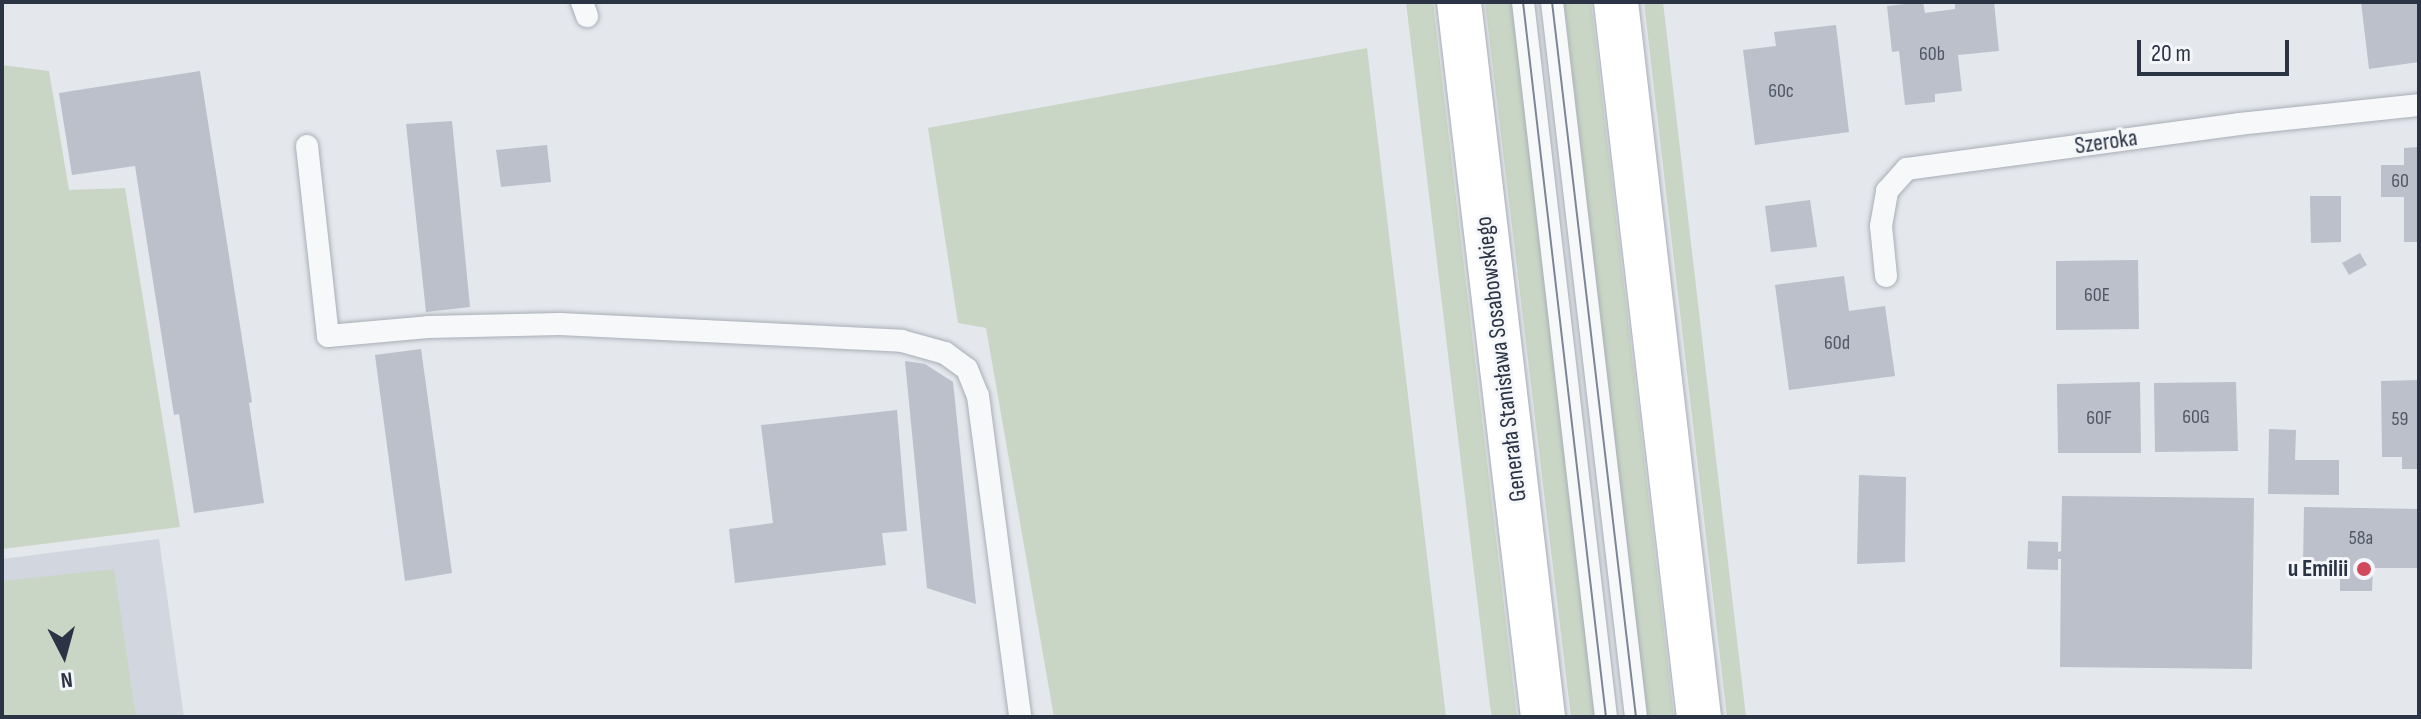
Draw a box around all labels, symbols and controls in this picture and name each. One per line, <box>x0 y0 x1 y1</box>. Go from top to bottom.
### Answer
scale bar <box>2141 24 2293 74</box>
text: 20 m <box>2151 39 2191 68</box>
house number: 60b <box>1919 42 1945 66</box>
house number: 60c <box>1768 79 1794 103</box>
street label: Szeroka <box>2073 123 2139 161</box>
house number: 60 <box>2391 169 2409 193</box>
street label: Generała Stanisława Sosabowskiego <box>1469 215 1533 503</box>
house number: 60E <box>2084 283 2110 307</box>
house number: 60d <box>1824 331 1850 355</box>
house number: 60G <box>2182 405 2210 429</box>
house number: 60F <box>2086 406 2112 430</box>
house number: 59 <box>2392 407 2408 431</box>
house number: 58a <box>2349 526 2373 550</box>
place label: u Emilii <box>2288 555 2348 583</box>
marker: u Emilii <box>2355 560 2373 578</box>
north arrow <box>24 615 104 695</box>
text: N <box>59 665 74 693</box>

